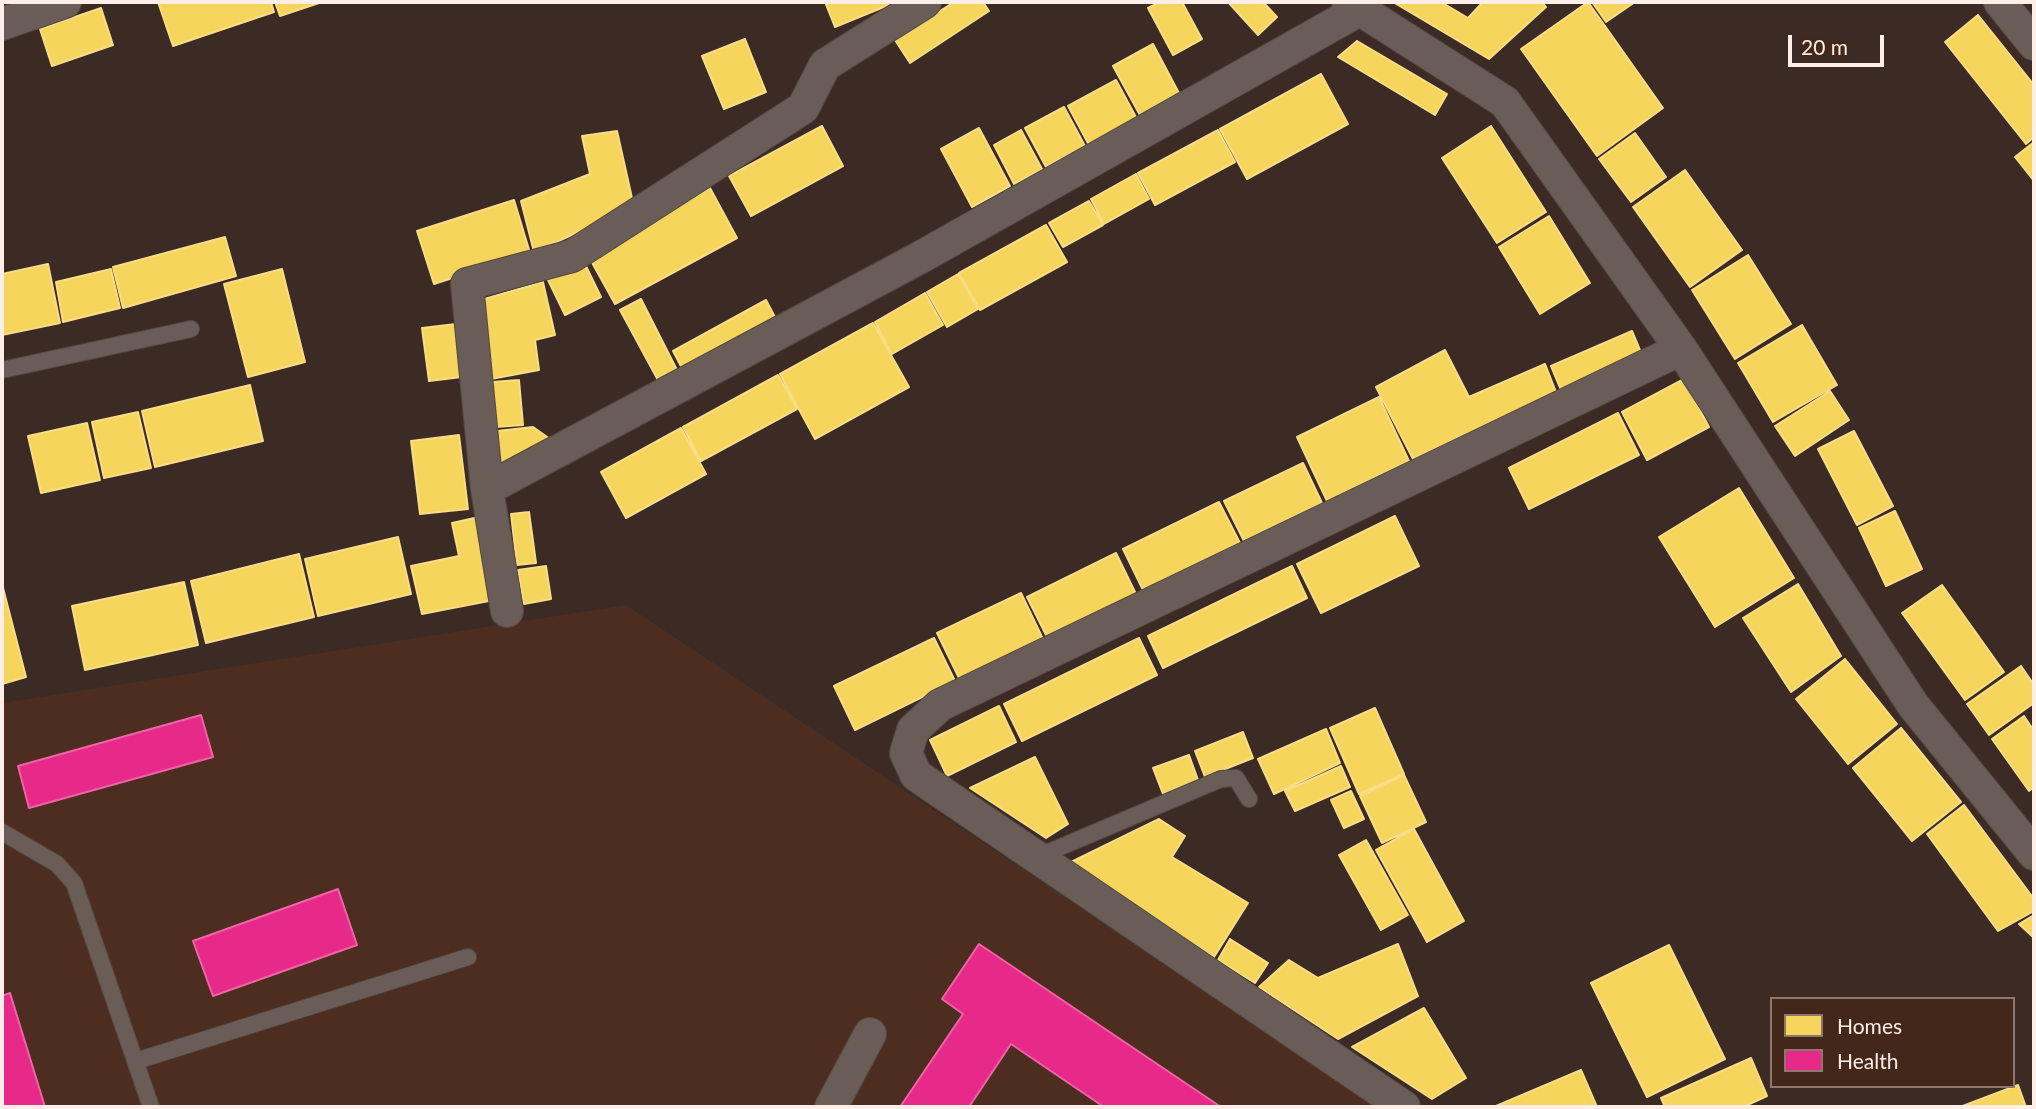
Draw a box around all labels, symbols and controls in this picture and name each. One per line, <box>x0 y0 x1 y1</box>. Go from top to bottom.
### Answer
scale bar <box>1791 21 1887 65</box>
text: 20 m <box>1801 34 1848 59</box>
legend <box>1770 997 2015 1088</box>
text: Homes <box>1837 1013 1902 1038</box>
text: Health <box>1837 1048 1898 1073</box>

